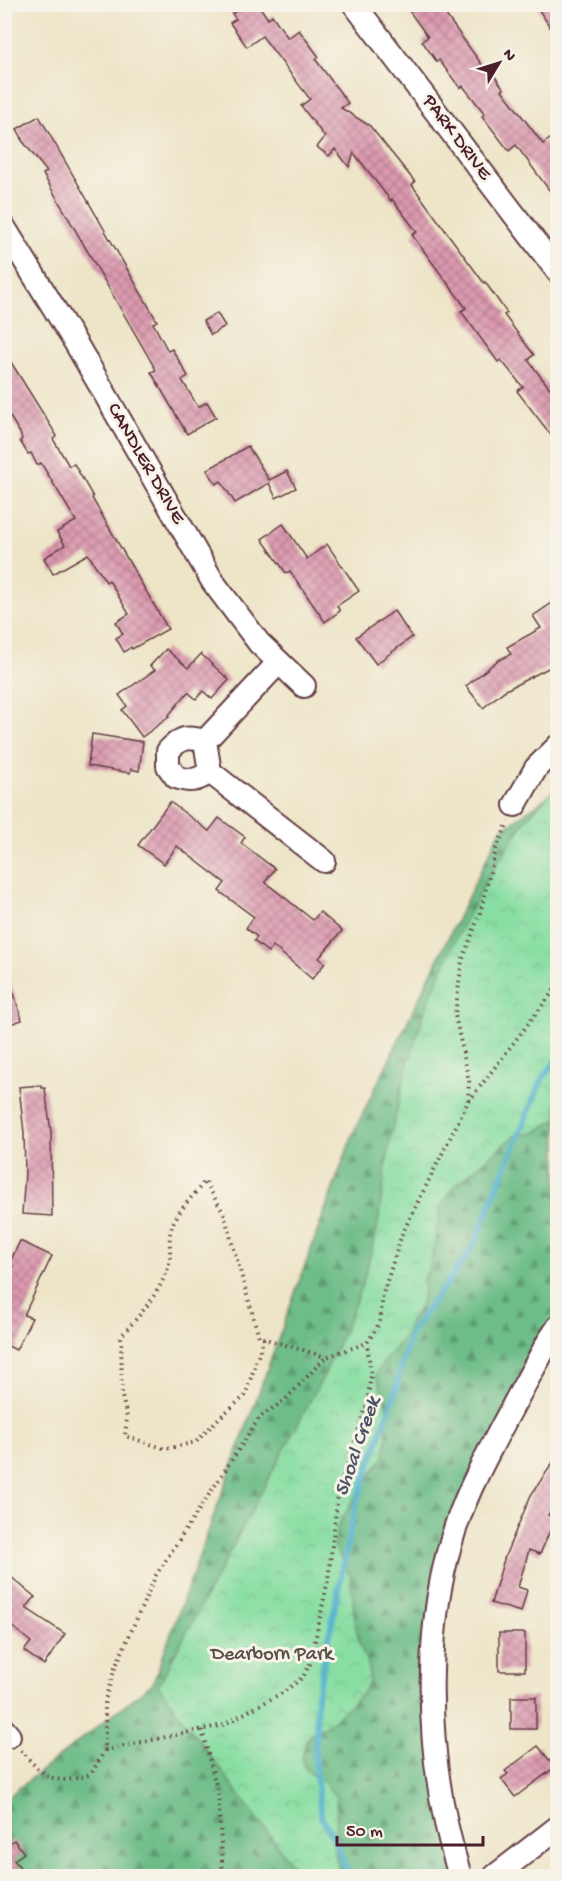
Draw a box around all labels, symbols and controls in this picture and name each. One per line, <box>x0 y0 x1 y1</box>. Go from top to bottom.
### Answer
north arrow <box>469 33 529 93</box>
text: N <box>497 46 519 66</box>
street label: PARK DRIVE <box>416 90 496 186</box>
street label: CANDLER DRIVE <box>101 400 190 530</box>
water label: Shoal Creek <box>330 1392 388 1500</box>
park label: Dearborn Park <box>209 1644 335 1667</box>
scale bar <box>337 1809 482 1847</box>
text: 50 m <box>346 1822 383 1843</box>

